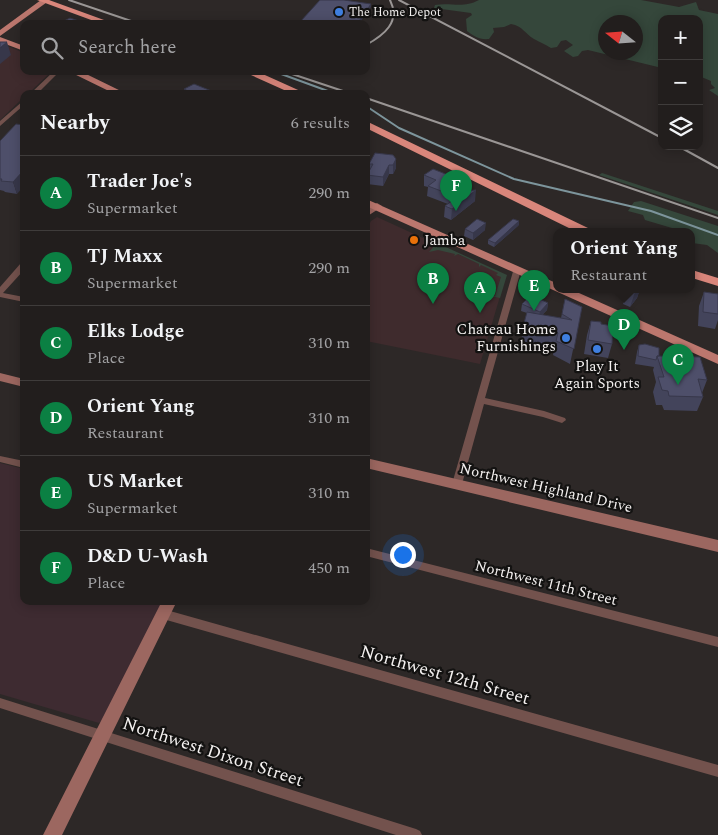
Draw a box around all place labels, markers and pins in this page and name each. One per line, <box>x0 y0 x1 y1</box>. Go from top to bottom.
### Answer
place label: The Home Depot <box>349 3 441 22</box>
marker: The Home Depot <box>333 6 345 18</box>
pin: F <box>440 170 472 211</box>
place label: Jamba <box>424 229 466 252</box>
marker: Jamba <box>408 234 420 246</box>
pin: B <box>417 263 449 304</box>
pin: E <box>518 270 550 311</box>
pin: A <box>464 272 496 313</box>
pin: D <box>608 309 640 350</box>
place label: Chateau Home Furnishings <box>457 318 556 358</box>
marker: Chateau Home Furnishings <box>560 332 572 344</box>
marker: Play It Again Sports <box>591 343 603 355</box>
pin: C <box>662 344 694 385</box>
place label: Play It Again Sports <box>554 355 640 395</box>

